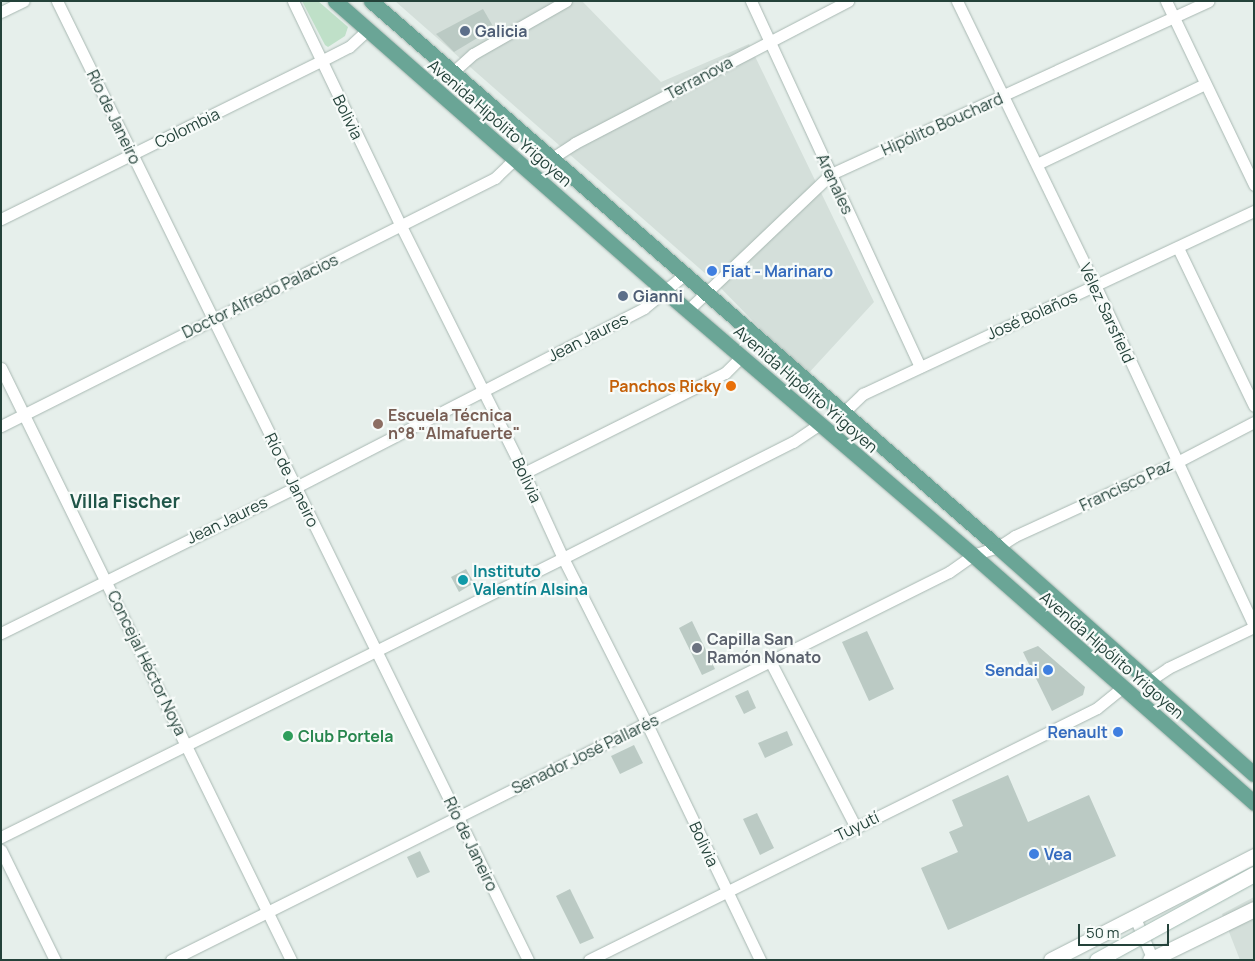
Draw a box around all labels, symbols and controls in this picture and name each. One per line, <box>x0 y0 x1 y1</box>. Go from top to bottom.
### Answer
place label: Galicia <box>475 21 528 41</box>
marker: Galicia <box>459 25 471 37</box>
street label: Terranova <box>662 52 736 104</box>
street label: Avenida Hipólito Yrigoyen <box>424 55 576 191</box>
street label: Río de Janeiro <box>83 67 145 167</box>
street label: Hipólito Bouchard <box>878 89 1006 159</box>
street label: Bolivia <box>329 91 367 143</box>
street label: Colombia <box>151 104 223 152</box>
street label: Arenales <box>813 151 857 217</box>
street label: Doctor Alfredo Palacios <box>179 250 341 342</box>
street label: Vélez Sarsfield <box>1076 260 1138 366</box>
place label: Fiat - Marinaro <box>722 261 833 281</box>
marker: Fiat - Marinaro <box>706 265 718 277</box>
place label: Gianni <box>633 286 683 306</box>
street label: José Bolaños <box>984 287 1080 343</box>
marker: Gianni <box>617 290 629 302</box>
street label: Jean Jaures <box>545 309 631 365</box>
street label: Avenida Hipólito Yrigoyen <box>730 321 882 457</box>
place label: Panchos Ricky <box>609 376 721 396</box>
marker: Panchos Ricky <box>725 380 737 392</box>
place label: Escuela Técnica n°8 "Almafuerte" <box>388 405 520 443</box>
marker: Escuela Técnica n°8 "Almafuerte" <box>372 418 384 430</box>
street label: Río de Janeiro <box>261 430 323 530</box>
street label: Bolivia <box>508 454 546 506</box>
street label: Francisco Paz <box>1076 455 1176 515</box>
district label: Villa Fischer <box>70 491 180 513</box>
street label: Jean Jaures <box>184 492 270 548</box>
place label: Instituto Valentín Alsina <box>473 561 588 599</box>
marker: Instituto Valentín Alsina <box>457 574 469 586</box>
street label: Concejal Héctor Noya <box>104 587 190 739</box>
street label: Avenida Hipólito Yrigoyen <box>1036 587 1188 723</box>
place label: Capilla San Ramón Nonato <box>707 629 821 667</box>
marker: Capilla San Ramón Nonato <box>691 642 703 654</box>
place label: Sendai <box>985 660 1038 680</box>
marker: Sendai <box>1042 664 1054 676</box>
street label: Senador José Pallarés <box>508 710 662 798</box>
place label: Renault <box>1047 722 1108 742</box>
place label: Club Portela <box>298 726 394 746</box>
marker: Renault <box>1112 726 1124 738</box>
marker: Club Portela <box>282 730 294 742</box>
street label: Río de Janeiro <box>440 794 502 894</box>
street label: Tuyutí <box>832 807 882 845</box>
street label: Bolivia <box>685 818 723 870</box>
place label: Vea <box>1044 844 1072 864</box>
marker: Vea <box>1028 848 1040 860</box>
scale bar <box>1080 914 1171 946</box>
text: 50 m <box>1086 922 1120 943</box>

